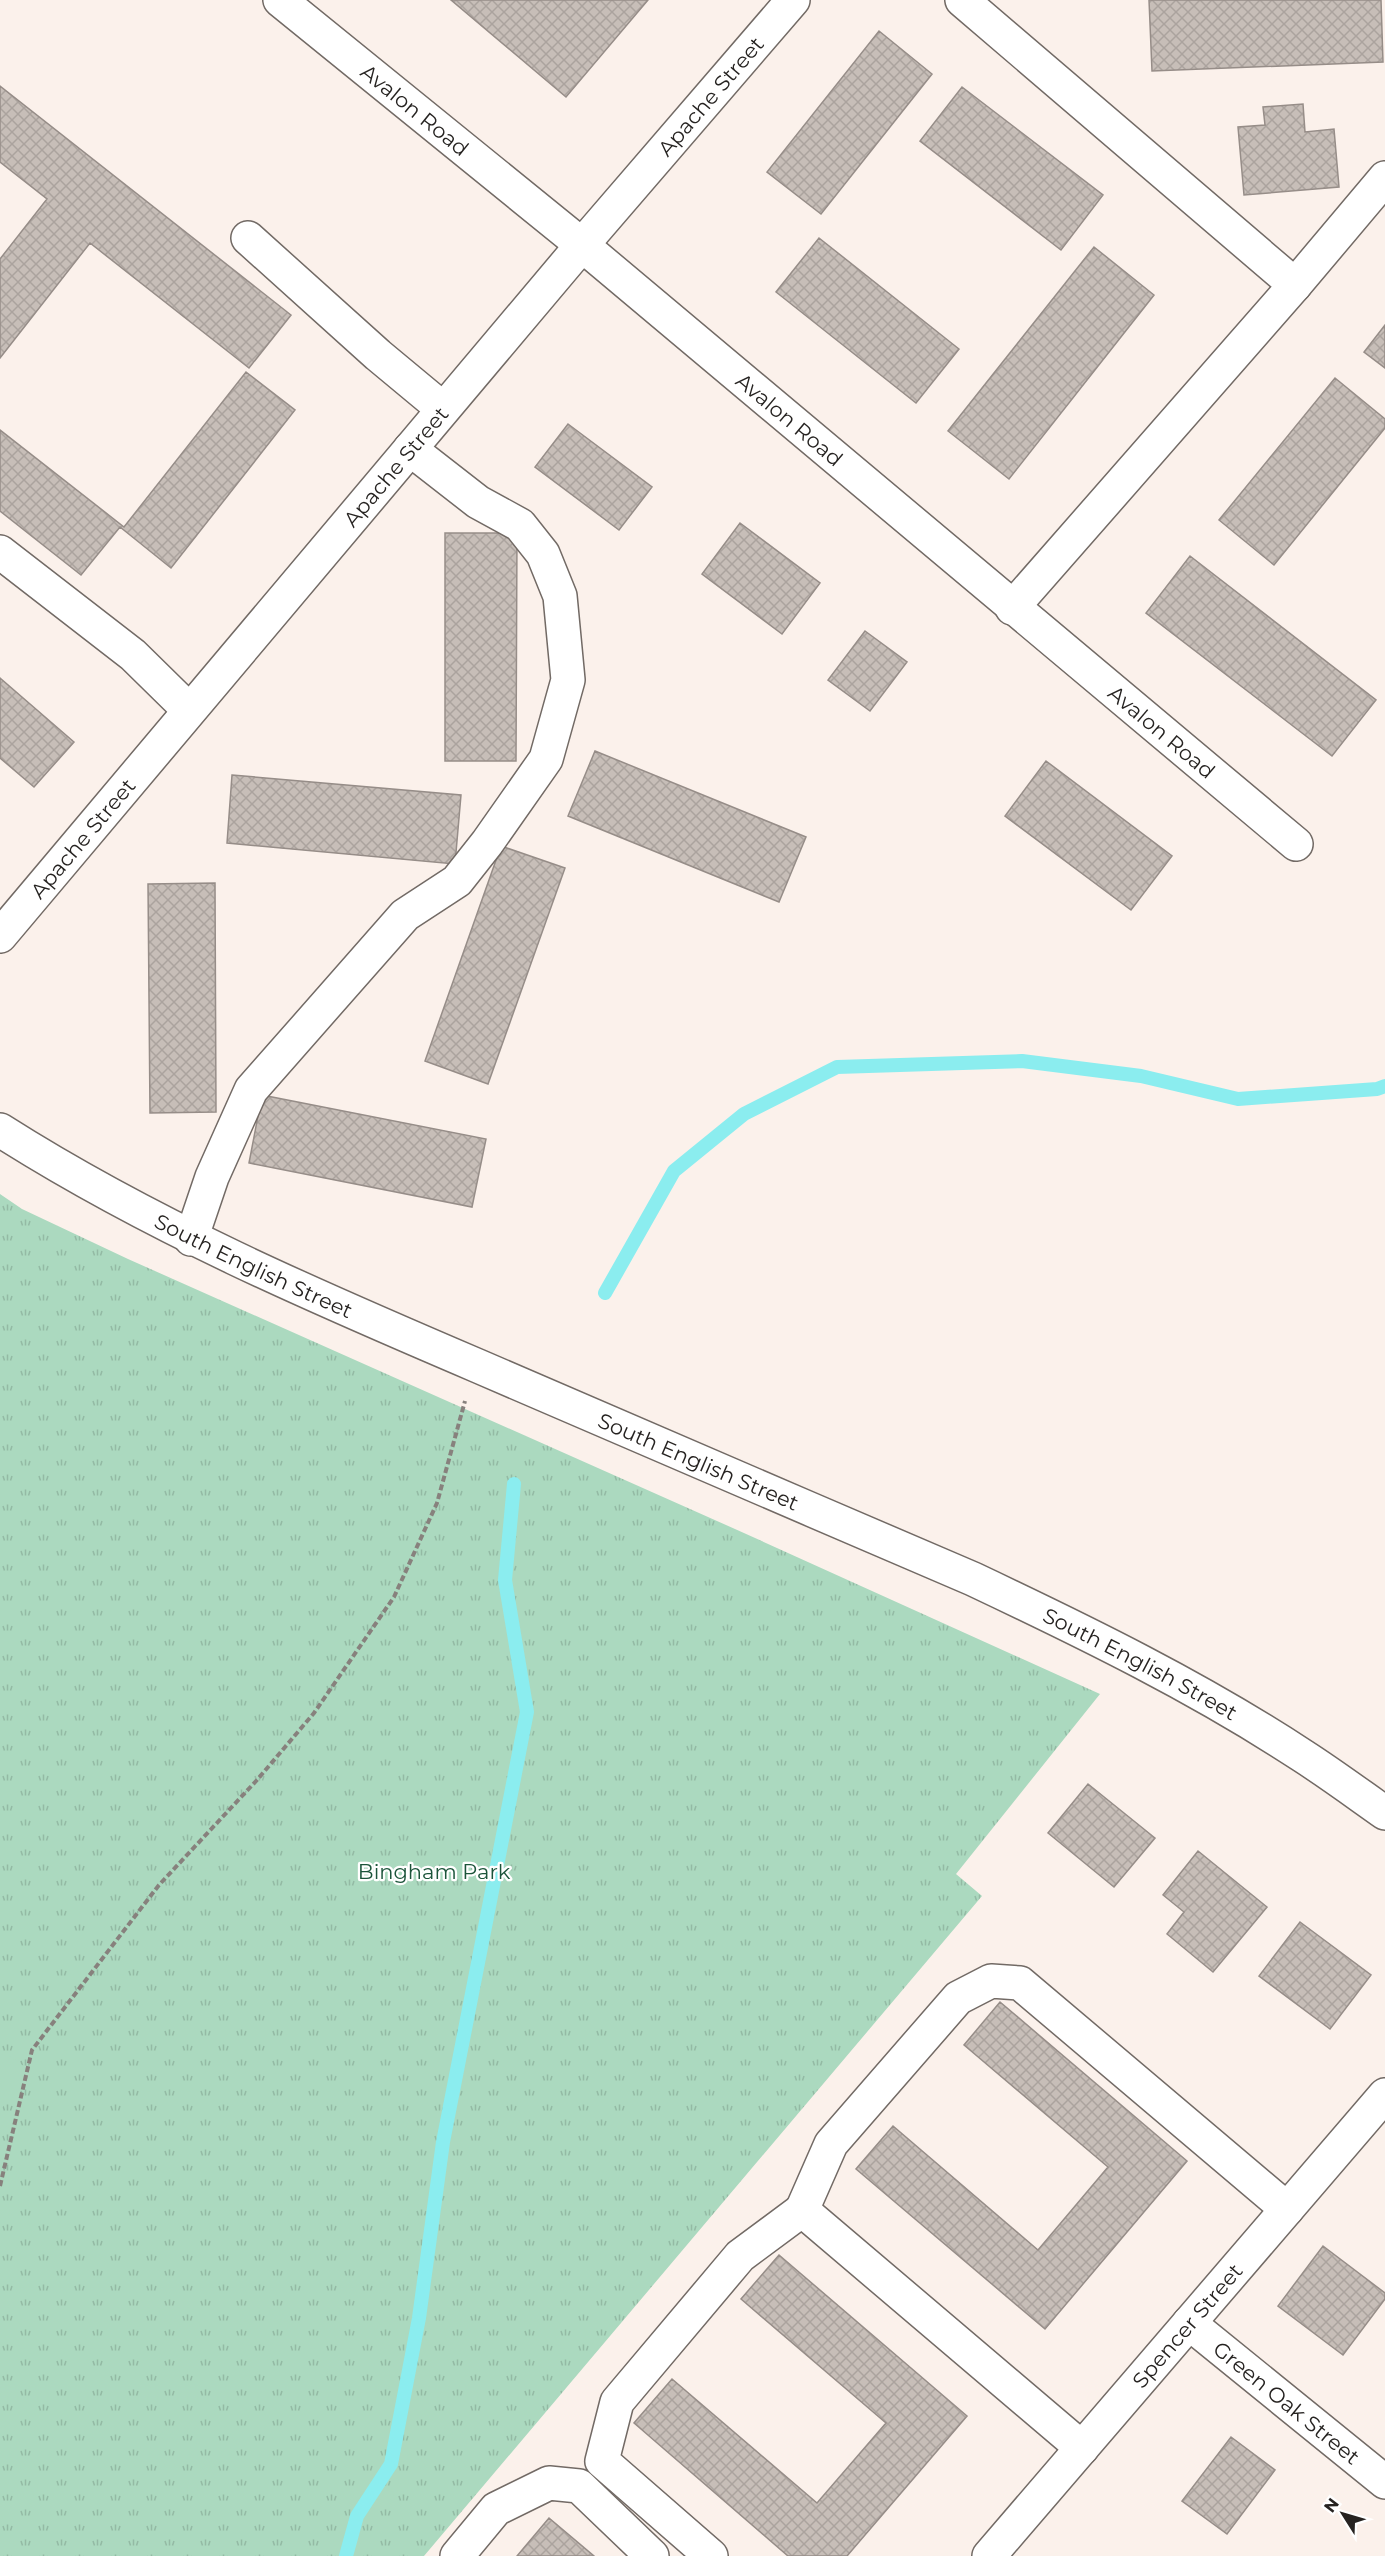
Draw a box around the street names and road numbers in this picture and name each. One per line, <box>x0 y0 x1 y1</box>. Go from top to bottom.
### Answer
street label: Apache Street <box>652 31 768 161</box>
street label: Avalon Road <box>356 59 474 161</box>
street label: Avalon Road <box>731 367 848 471</box>
street label: Apache Street <box>338 401 453 531</box>
street label: Avalon Road <box>1104 680 1220 783</box>
street label: Apache Street <box>25 773 140 903</box>
street label: South English Street <box>151 1208 357 1323</box>
street label: South English Street <box>595 1407 803 1515</box>
street label: South English Street <box>1039 1602 1242 1725</box>
street label: Spencer Street <box>1127 2258 1247 2393</box>
street label: Green Oak Street <box>1209 2336 1365 2469</box>

